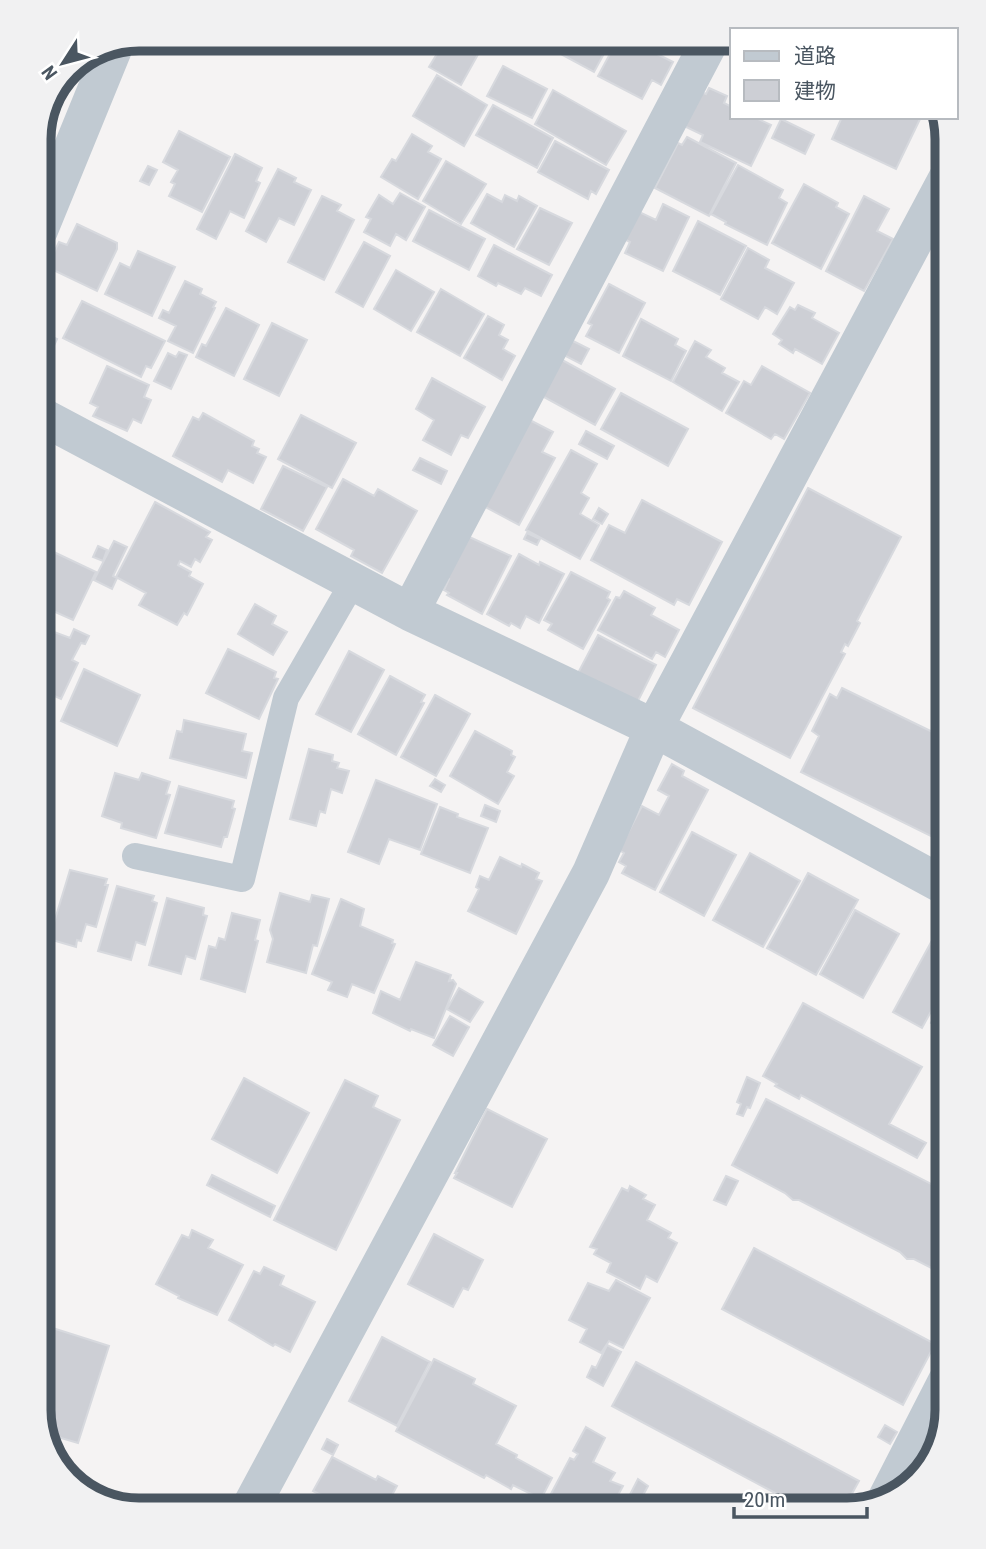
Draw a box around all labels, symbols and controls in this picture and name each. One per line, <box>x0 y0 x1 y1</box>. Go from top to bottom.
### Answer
north arrow <box>28 28 98 98</box>
legend <box>730 28 958 119</box>
text: 道路 <box>794 44 836 68</box>
text: N <box>37 61 62 84</box>
text: 建物 <box>794 79 836 103</box>
scale bar <box>734 1476 867 1520</box>
text: 20 m <box>744 1488 785 1512</box>

